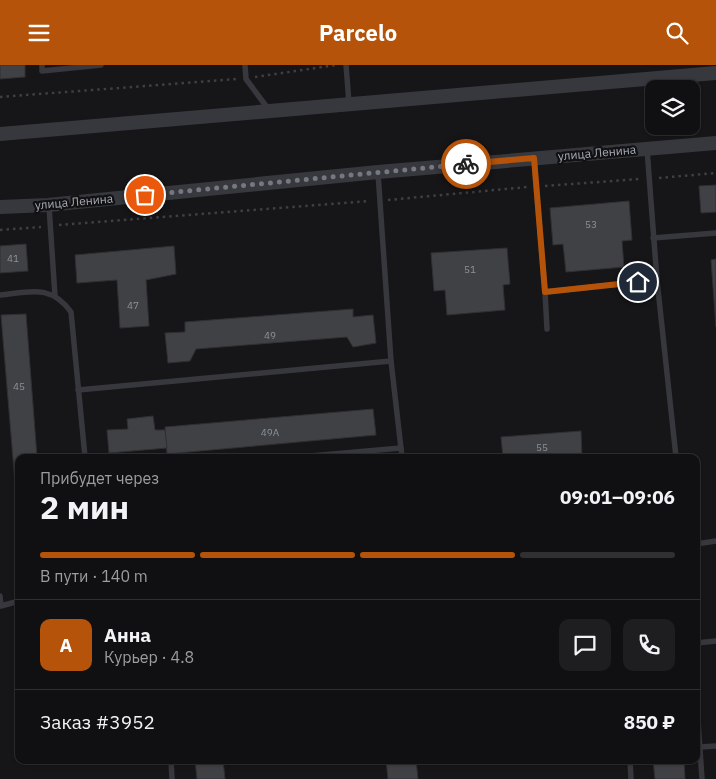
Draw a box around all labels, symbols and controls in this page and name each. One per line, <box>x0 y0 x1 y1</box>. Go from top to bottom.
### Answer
text: Parcelo <box>319 18 397 47</box>
icon: menu <box>25 19 53 47</box>
icon: search <box>663 19 691 47</box>
map controls <box>645 80 700 135</box>
button: layers <box>645 80 700 135</box>
courier <box>441 139 491 189</box>
street label: улица Ленина <box>557 142 637 163</box>
icon: bike <box>452 150 480 178</box>
pin <box>124 174 166 216</box>
icon: bag <box>131 181 159 209</box>
street label: улица Ленина <box>34 191 114 212</box>
house number: 53 <box>585 218 597 231</box>
house number: 41 <box>7 252 19 265</box>
pin <box>617 261 659 303</box>
house number: 51 <box>464 263 476 276</box>
icon: home <box>624 268 652 296</box>
house number: 47 <box>127 299 139 312</box>
house number: 49 <box>264 329 276 342</box>
house number: 45 <box>13 380 25 393</box>
house number: 49А <box>261 426 280 439</box>
house number: 55 <box>536 441 548 454</box>
text: Прибудет через <box>40 468 159 488</box>
text: 09:01–09:06 <box>560 485 675 509</box>
text: 2 мин <box>40 486 129 528</box>
text: В пути · 140 m <box>40 566 148 586</box>
button: chat <box>559 619 611 671</box>
button: phone <box>623 619 675 671</box>
text: Анна <box>104 623 151 647</box>
text: А <box>59 633 73 657</box>
text: Курьер · 4.8 <box>104 647 194 667</box>
text: Заказ #3952 <box>40 710 155 734</box>
text: 850 ₽ <box>624 710 675 734</box>

